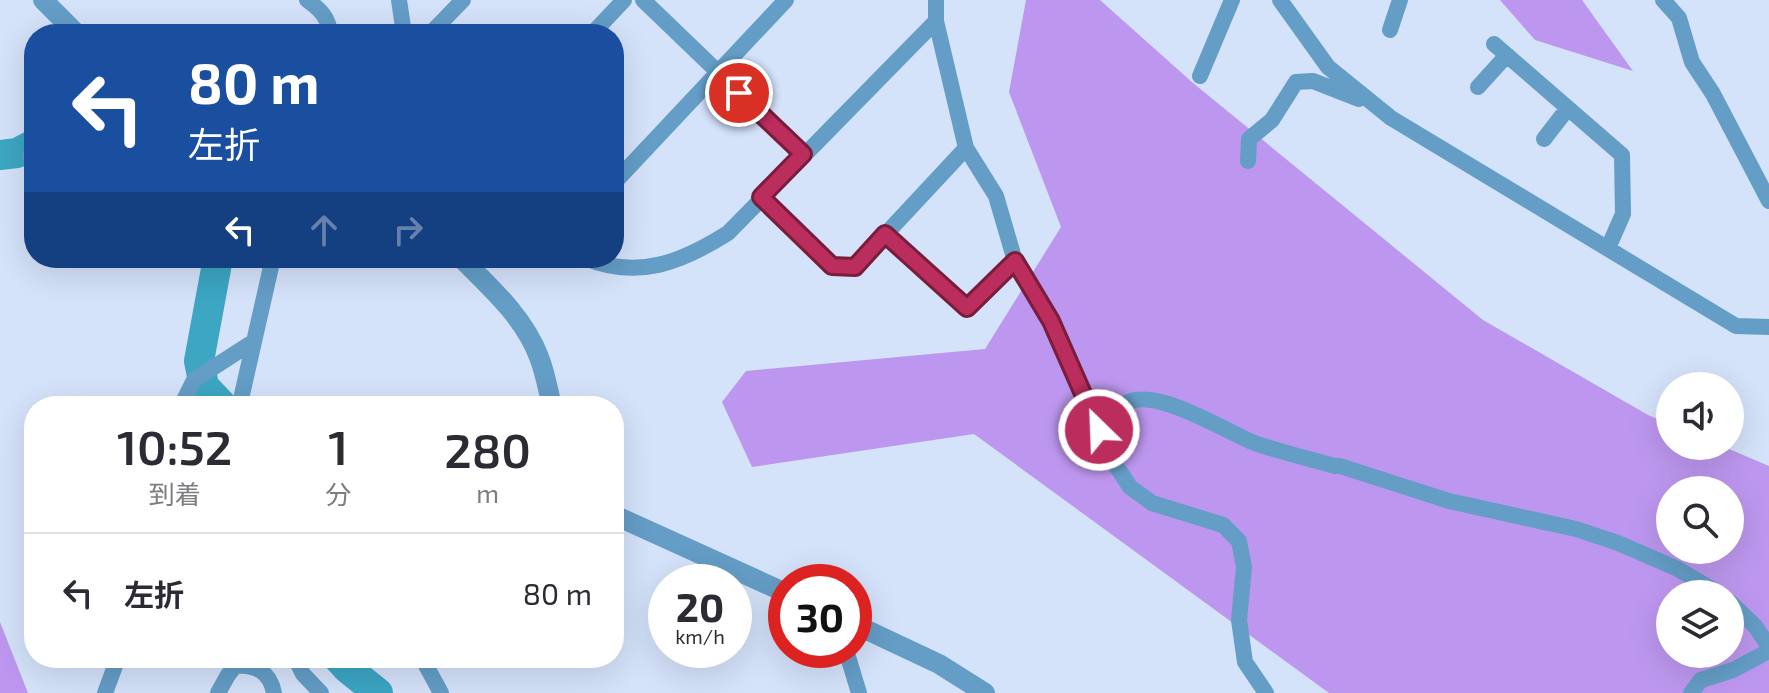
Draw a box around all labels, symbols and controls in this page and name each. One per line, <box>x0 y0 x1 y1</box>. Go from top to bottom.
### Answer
text: 80 m <box>188 48 320 115</box>
icon: left <box>56 56 160 160</box>
pin <box>705 59 773 127</box>
icon: arrive <box>717 71 761 115</box>
text: 左折 <box>188 122 260 165</box>
icon: left <box>218 208 262 252</box>
icon: ahead <box>302 208 346 252</box>
icon: right <box>386 208 430 252</box>
map controls <box>1656 372 1744 668</box>
button: sound <box>1656 372 1744 460</box>
position arrow <box>1057 388 1141 472</box>
text: 10:52 <box>117 417 232 475</box>
text: 1 <box>328 417 348 475</box>
text: 280 <box>444 420 531 478</box>
button: search <box>1656 476 1744 564</box>
text: m <box>476 477 499 508</box>
text: 到着 <box>149 478 201 509</box>
text: 分 <box>325 478 351 509</box>
speed limit sign: 30 <box>768 564 872 668</box>
icon: left <box>56 571 100 615</box>
text: 80 m <box>523 575 592 611</box>
text: 左折 <box>124 576 184 612</box>
button: layers <box>1656 580 1744 668</box>
text: 20 <box>676 582 724 630</box>
text: km/h <box>675 624 725 648</box>

